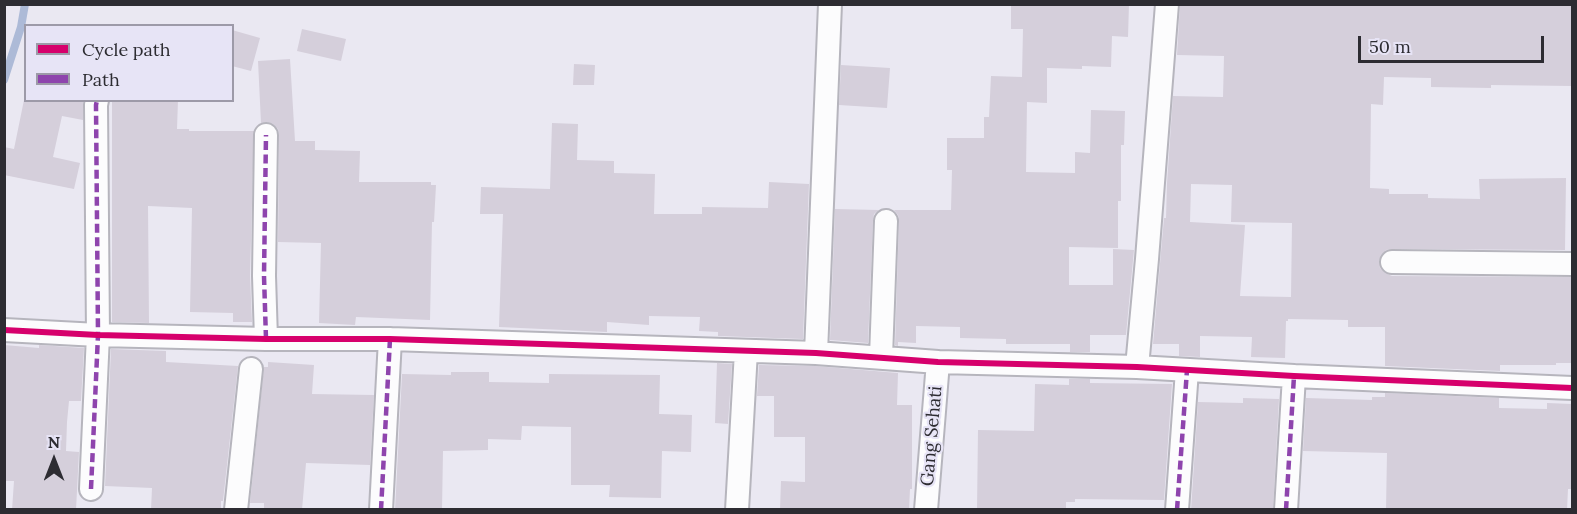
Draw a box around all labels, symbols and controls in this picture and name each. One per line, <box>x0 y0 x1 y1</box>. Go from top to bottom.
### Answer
legend <box>24 24 234 102</box>
scale bar <box>1361 24 1547 62</box>
text: 50 m <box>1369 35 1411 58</box>
text: Cycle path <box>82 38 171 61</box>
text: Path <box>82 68 120 91</box>
street label: Gang Sehati <box>917 385 947 487</box>
north arrow <box>24 430 84 490</box>
text: N <box>48 432 60 452</box>

